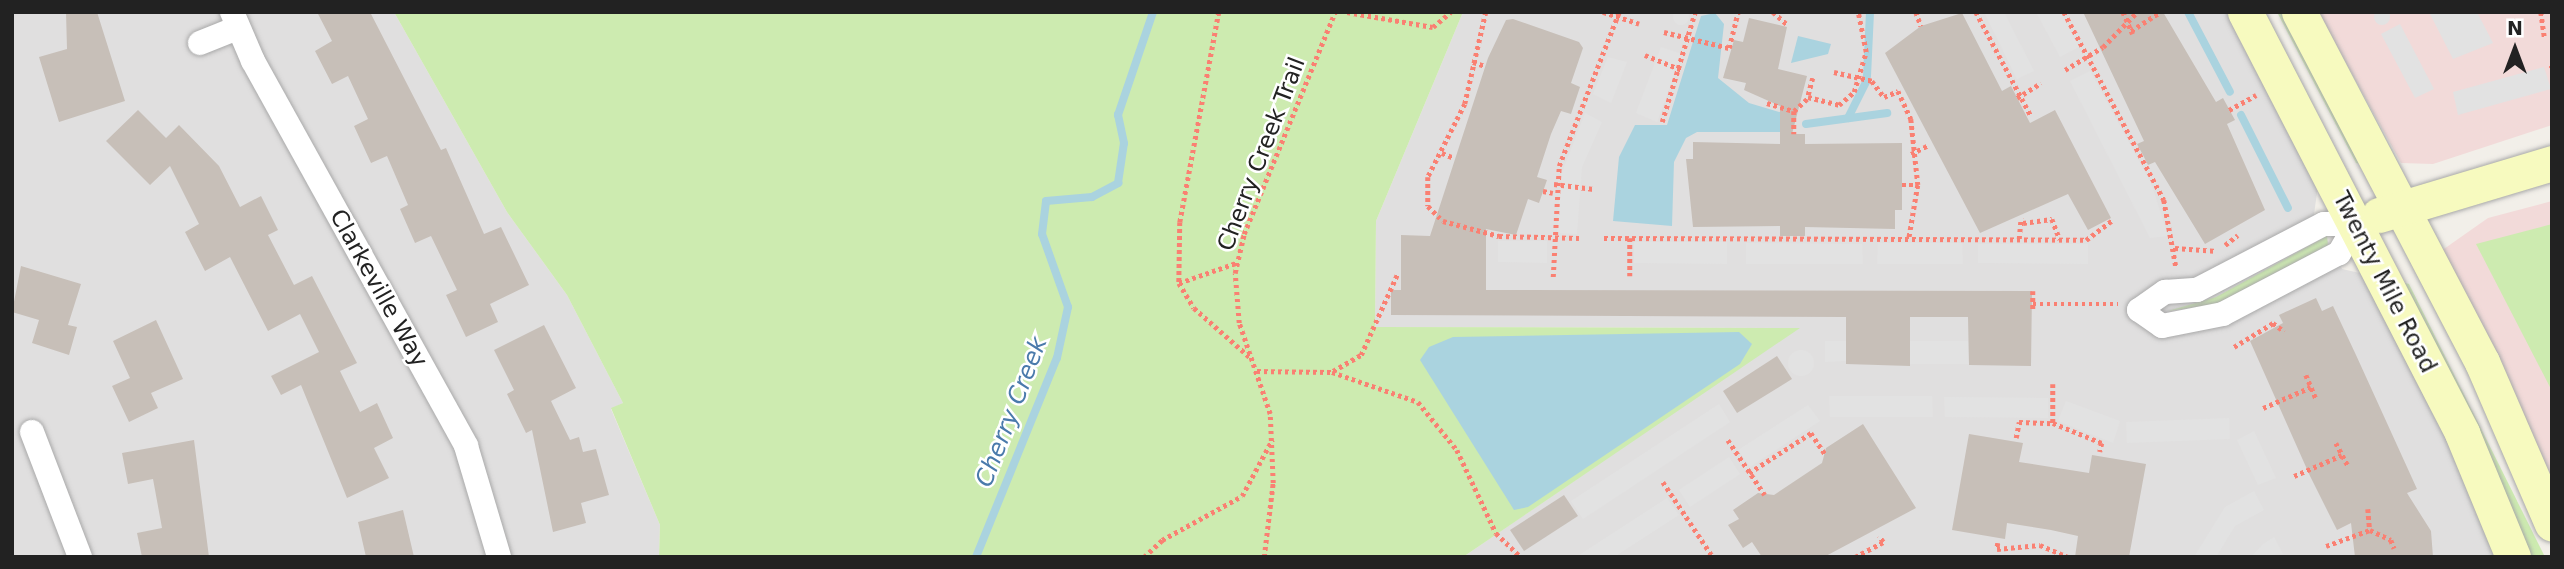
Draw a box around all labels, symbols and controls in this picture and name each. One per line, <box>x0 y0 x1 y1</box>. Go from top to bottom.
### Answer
north arrow <box>2480 14 2550 84</box>
text: N <box>2507 17 2523 39</box>
street label: Cherry Creek Trail <box>1211 53 1311 255</box>
street label: Twenty Mile Road <box>2327 187 2443 377</box>
street label: Clarkeville Way <box>324 204 434 372</box>
water label: Cherry Creek <box>970 333 1054 491</box>

